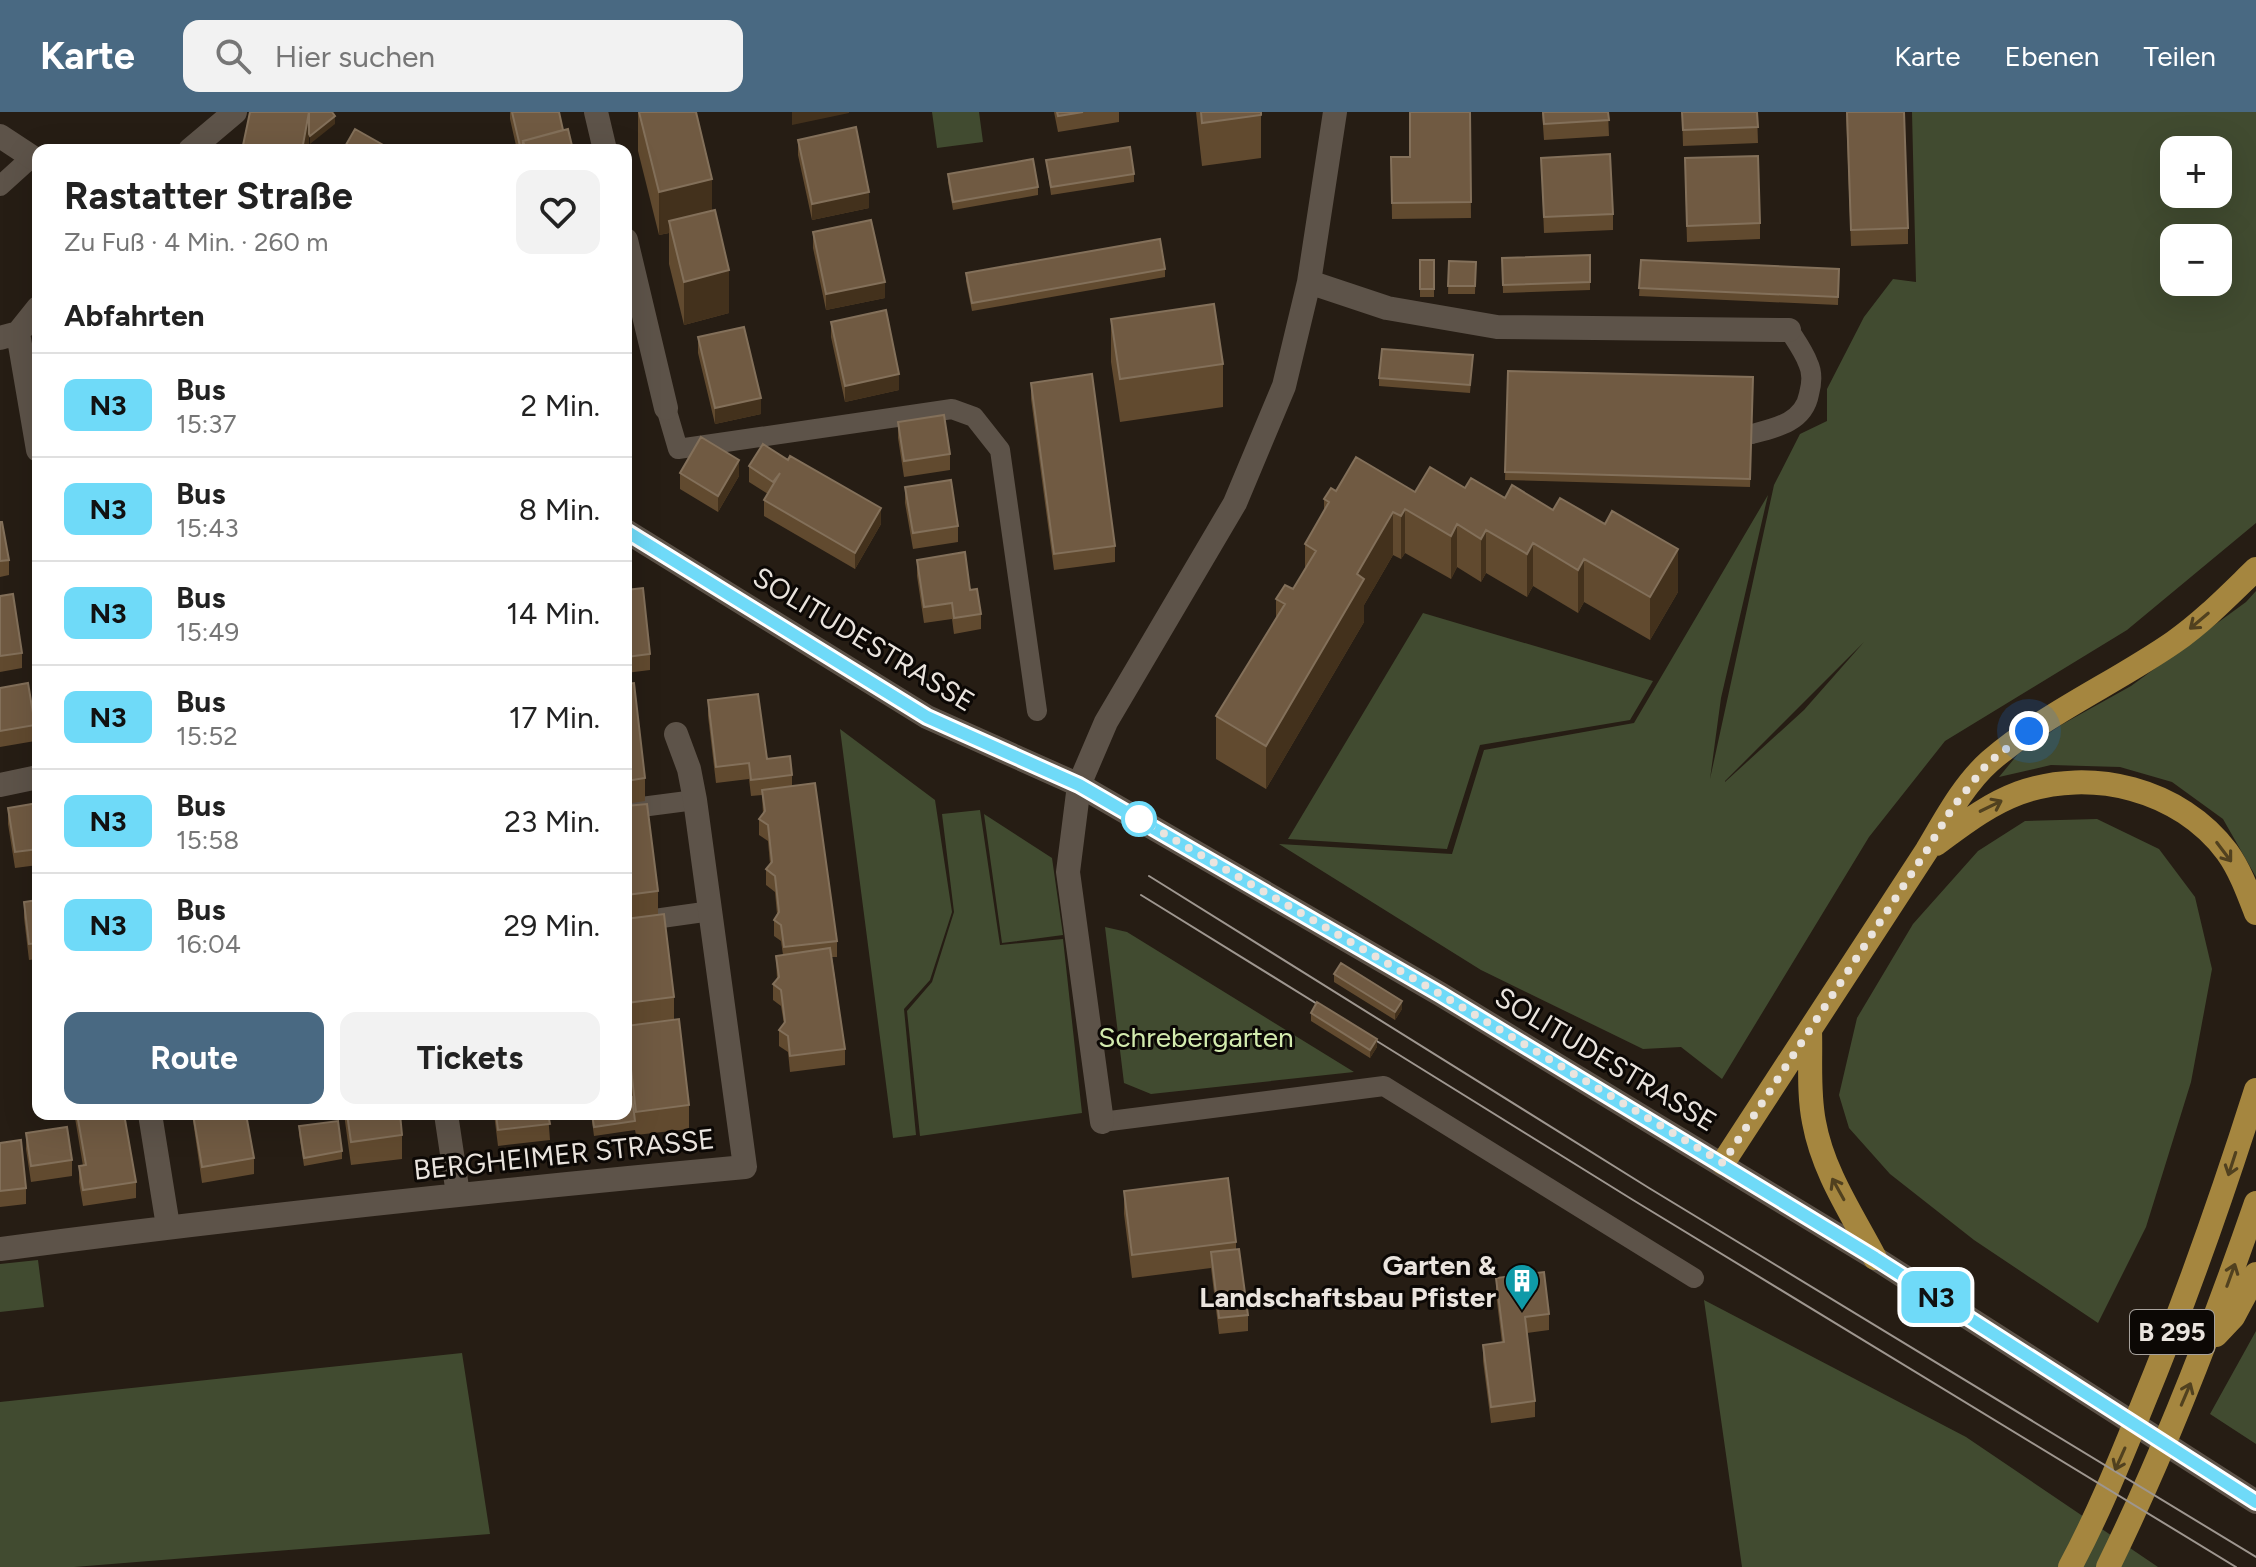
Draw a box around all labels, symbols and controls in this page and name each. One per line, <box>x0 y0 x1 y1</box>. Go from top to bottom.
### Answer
search box <box>183 20 743 92</box>
text: Karte <box>40 33 135 79</box>
icon: search <box>211 34 255 78</box>
text: Hier suchen <box>275 38 435 75</box>
text: Karte <box>1894 39 1961 73</box>
text: Ebenen <box>2005 39 2099 73</box>
text: Teilen <box>2143 39 2216 73</box>
map controls <box>2160 136 2232 296</box>
button: + <box>2160 136 2232 208</box>
button: heart <box>516 170 600 254</box>
text: Rastatter Straße <box>64 173 353 219</box>
button: − <box>2160 224 2232 296</box>
text: Zu Fuß · 4 Min. · 260 m <box>64 226 329 258</box>
text: Abfahrten <box>64 297 205 334</box>
text: Bus <box>176 371 225 408</box>
text: 2 Min. <box>521 387 600 424</box>
text: N3 <box>89 388 127 422</box>
text: 15:37 <box>176 408 236 440</box>
text: Bus <box>176 475 225 512</box>
text: 8 Min. <box>519 491 600 528</box>
text: N3 <box>89 492 127 526</box>
text: 15:43 <box>176 512 239 544</box>
street label: SOLITUDESTRASSE <box>747 559 981 719</box>
text: Bus <box>176 579 225 616</box>
text: 14 Min. <box>506 595 600 632</box>
text: N3 <box>89 596 127 630</box>
one-way arrow <box>2189 612 2210 630</box>
text: 15:49 <box>176 616 239 648</box>
text: Bus <box>176 683 225 720</box>
text: 17 Min. <box>509 699 600 736</box>
text: N3 <box>89 700 127 734</box>
your location <box>2009 711 2049 751</box>
text: 15:52 <box>176 720 238 752</box>
text: Bus <box>176 787 225 824</box>
one-way arrow <box>1979 798 2003 813</box>
unlabelled marker <box>1122 802 1156 836</box>
text: 23 Min. <box>504 803 600 840</box>
text: N3 <box>89 804 127 838</box>
text: 15:58 <box>176 824 239 856</box>
one-way arrow <box>2216 841 2233 862</box>
text: Bus <box>176 891 225 928</box>
text: 29 Min. <box>504 907 600 944</box>
text: N3 <box>89 908 127 942</box>
text: 16:04 <box>176 928 241 960</box>
street label: SOLITUDESTRASSE <box>1489 979 1723 1139</box>
button: Route <box>64 1012 324 1104</box>
button: Tickets <box>340 1012 600 1104</box>
park label: Schrebergarten <box>1098 1020 1294 1054</box>
street label: BERGHEIMER STRASSE <box>412 1121 716 1187</box>
one-way arrow <box>2224 1151 2239 1176</box>
one-way arrow <box>1830 1178 1846 1201</box>
place label: Garten & Landschaftsbau Pfister <box>1199 1248 1497 1314</box>
building icon: Garten & Landschaftsbau Pfister <box>1503 1262 1541 1312</box>
one-way arrow <box>2224 1263 2239 1288</box>
line badge: N3 <box>1900 1271 1972 1323</box>
text: N3 <box>1917 1280 1955 1314</box>
road number: B 295 <box>2130 1310 2214 1354</box>
one-way arrow <box>2179 1382 2194 1407</box>
one-way arrow <box>2112 1447 2127 1471</box>

